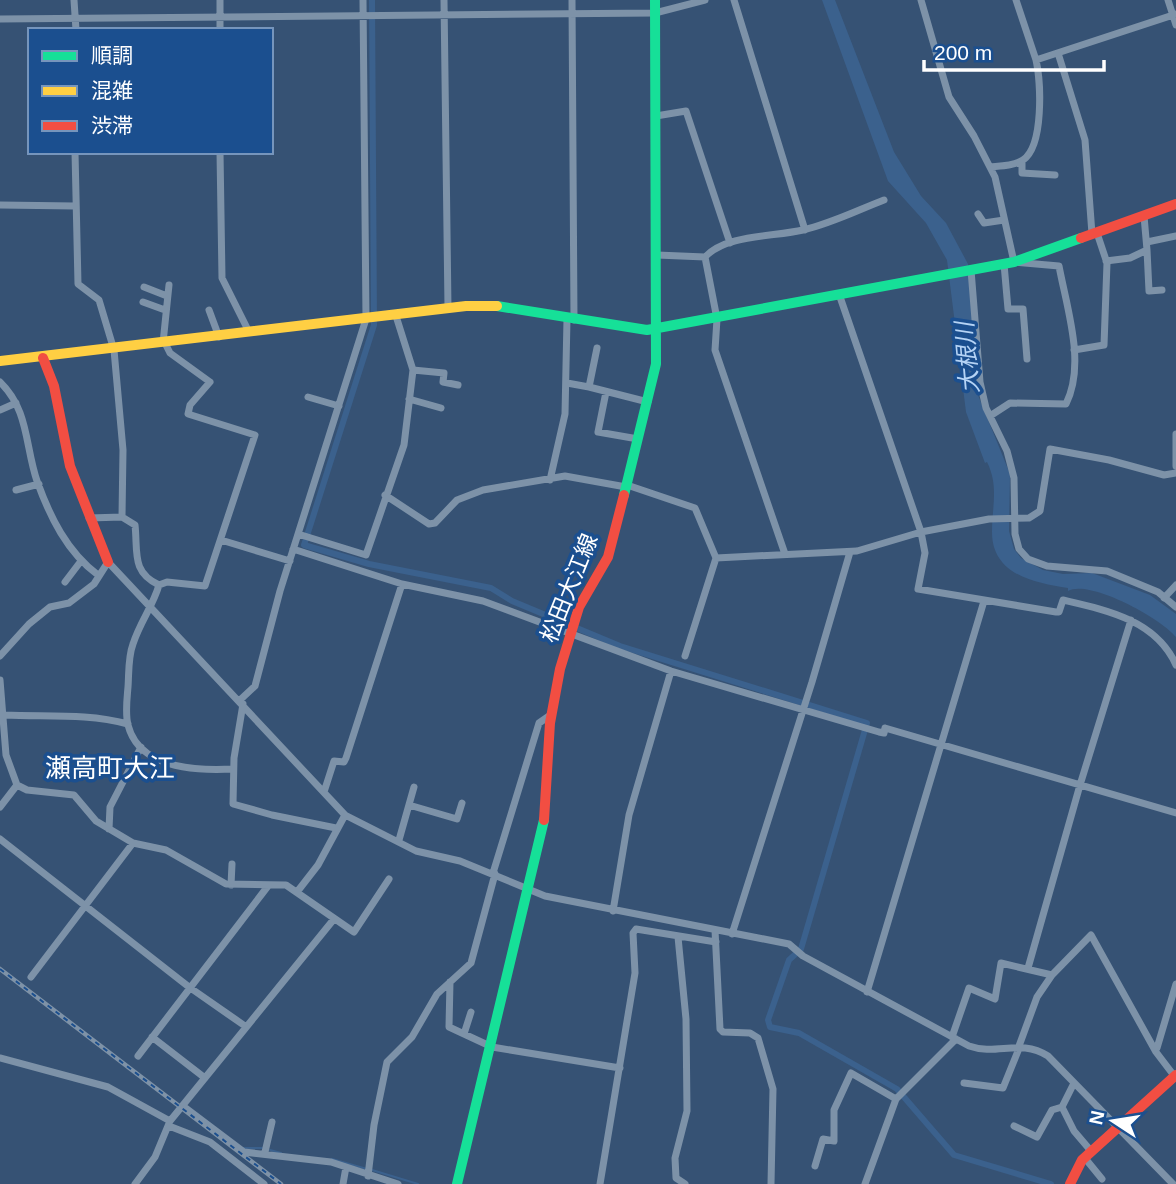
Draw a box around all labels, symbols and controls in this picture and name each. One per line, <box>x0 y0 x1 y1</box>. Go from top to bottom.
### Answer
legend <box>28 28 273 154</box>
scale bar <box>924 28 1104 72</box>
text: 200 m <box>934 41 992 64</box>
text: 順調 <box>91 44 133 67</box>
text: 混雑 <box>91 79 133 102</box>
text: 渋滞 <box>91 114 133 137</box>
water label: 大根川 <box>950 318 984 395</box>
street label: 松田大江線 <box>535 530 603 646</box>
district label: 瀬高町大江 <box>45 753 175 783</box>
north arrow <box>1078 1086 1148 1156</box>
text: N <box>1085 1109 1109 1126</box>

